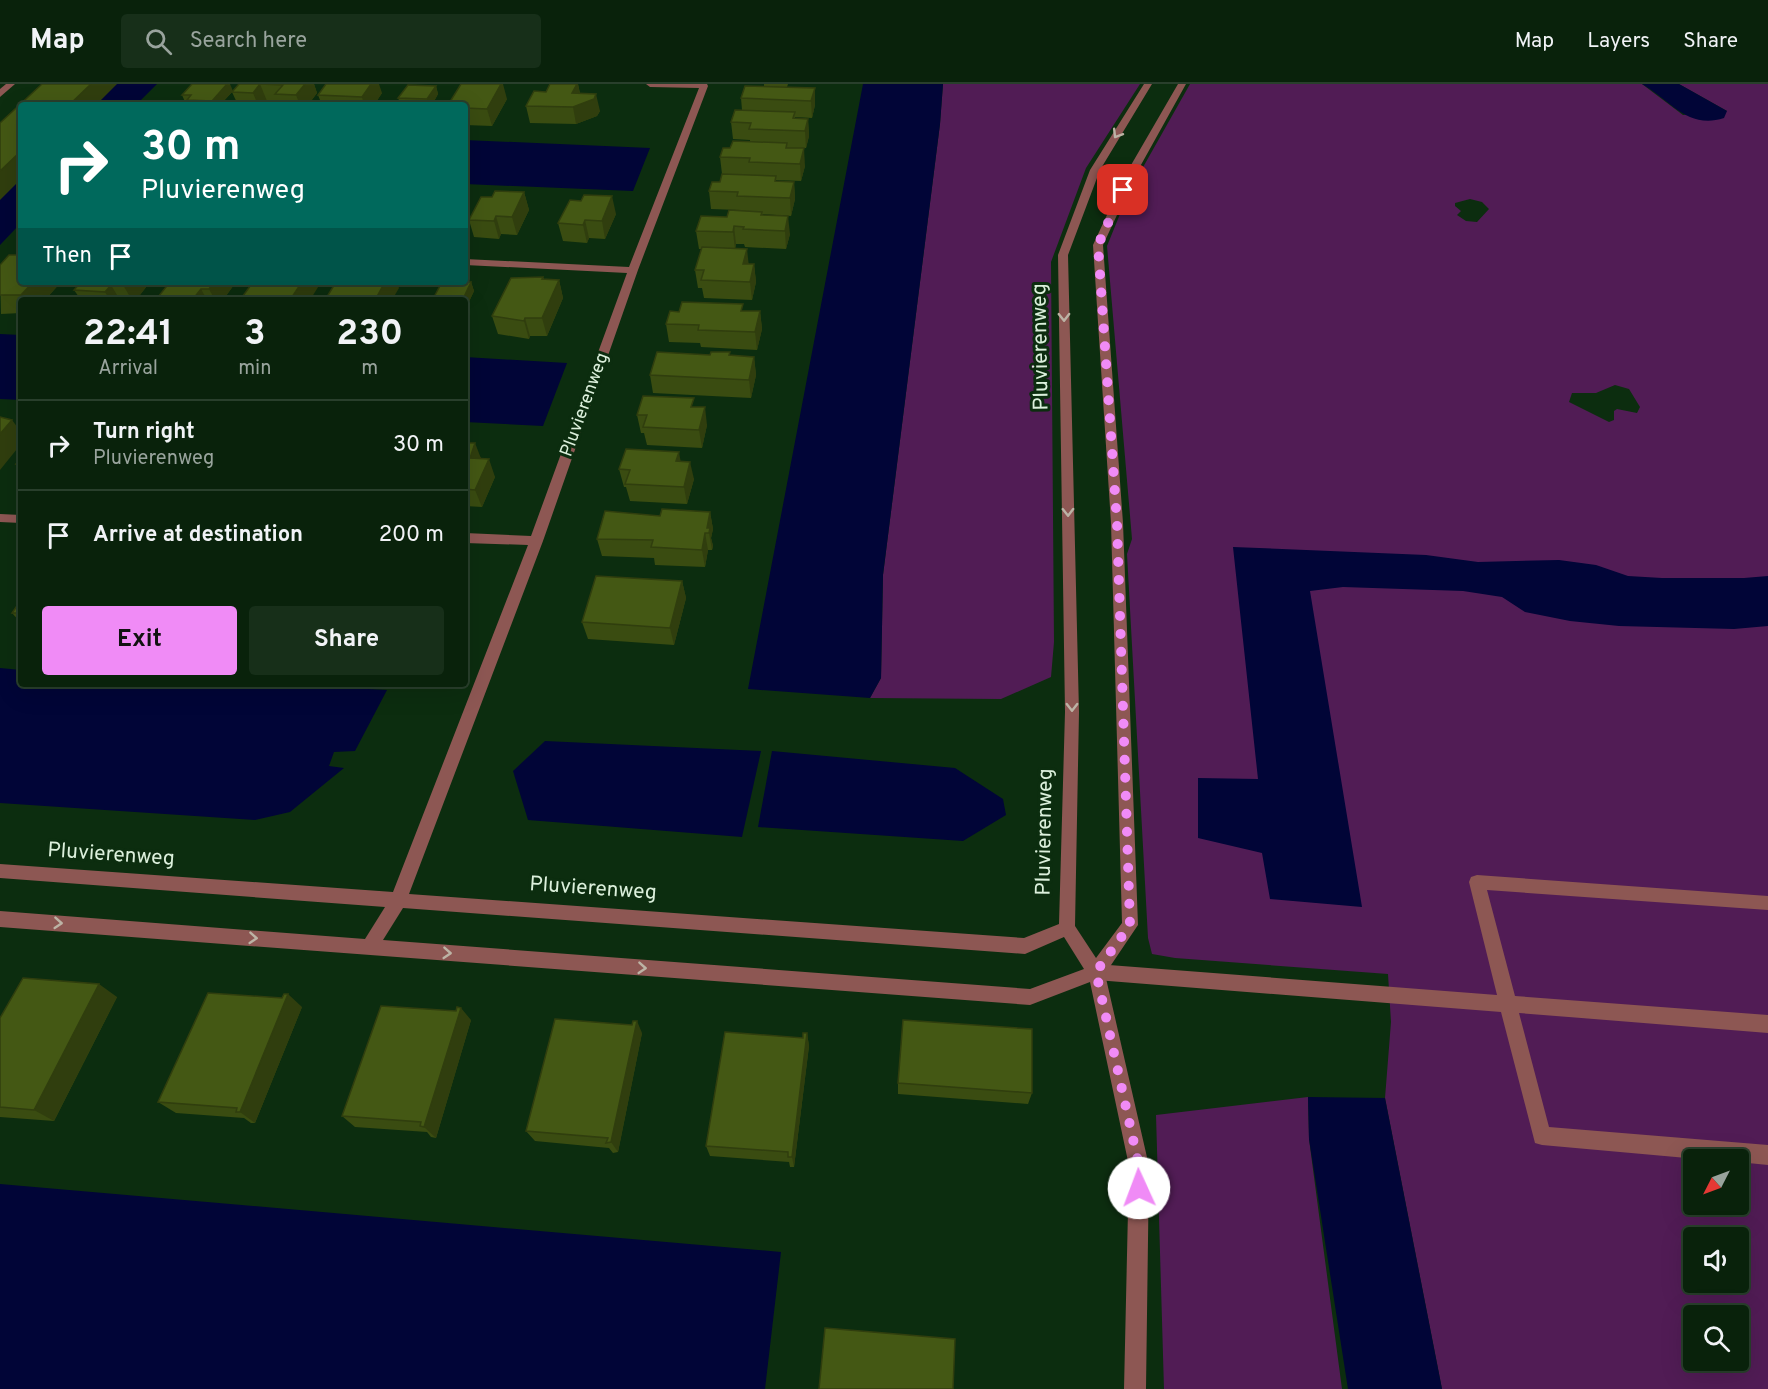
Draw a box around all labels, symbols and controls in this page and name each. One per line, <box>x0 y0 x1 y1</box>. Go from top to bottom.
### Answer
search box <box>121 14 541 68</box>
text: Map <box>30 23 85 59</box>
icon: search <box>142 25 175 58</box>
text: Search here <box>190 28 307 55</box>
text: Map <box>1515 28 1554 55</box>
text: Layers <box>1587 28 1650 55</box>
text: Share <box>1683 28 1738 55</box>
text: 30 m <box>141 122 240 175</box>
icon: right <box>42 126 120 204</box>
one-way arrow <box>1113 128 1125 138</box>
pin <box>1097 164 1148 215</box>
icon: arrive <box>1106 173 1139 206</box>
text: Pluvierenweg <box>141 174 305 208</box>
icon: arrive <box>104 240 137 273</box>
text: Then <box>42 243 92 270</box>
street label: Pluvierenweg <box>1026 283 1056 411</box>
text: 22:41 <box>83 312 173 358</box>
text: 3 <box>244 312 266 358</box>
text: 230 <box>336 312 403 358</box>
one-way arrow <box>1058 312 1071 321</box>
street label: Pluvierenweg <box>556 350 614 460</box>
text: Arrival <box>98 356 158 382</box>
text: min <box>238 356 271 382</box>
text: m <box>361 356 378 382</box>
text: Turn right <box>93 419 195 446</box>
icon: right <box>42 429 75 462</box>
text: 30 m <box>393 432 444 459</box>
text: Pluvierenweg <box>93 446 214 472</box>
one-way arrow <box>1062 507 1074 516</box>
icon: arrive <box>42 519 75 552</box>
text: Arrive at destination <box>93 522 303 549</box>
text: 200 m <box>379 522 444 549</box>
button: Exit <box>42 606 237 675</box>
button: Share <box>249 606 444 675</box>
one-way arrow <box>1065 702 1078 711</box>
street label: Pluvierenweg <box>1030 768 1060 896</box>
street label: Pluvierenweg <box>46 837 176 873</box>
street label: Pluvierenweg <box>528 871 658 907</box>
one-way arrow <box>54 917 63 930</box>
one-way arrow <box>248 931 257 944</box>
one-way arrow <box>443 946 452 959</box>
one-way arrow <box>637 961 646 974</box>
north arrow <box>1683 1149 1749 1215</box>
map controls <box>1683 1149 1749 1371</box>
position arrow <box>1107 1156 1171 1220</box>
button: sound <box>1683 1227 1749 1293</box>
button: search <box>1683 1305 1749 1371</box>

